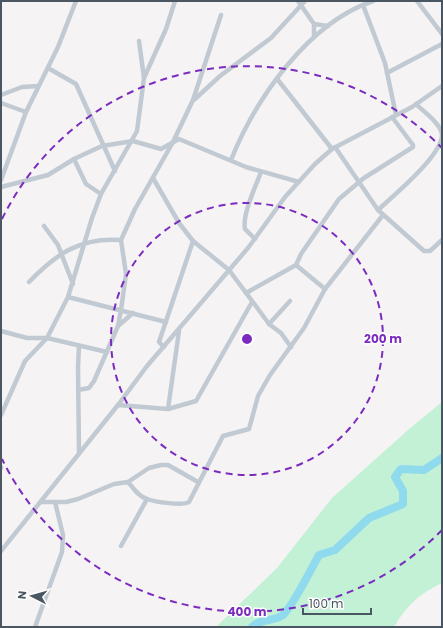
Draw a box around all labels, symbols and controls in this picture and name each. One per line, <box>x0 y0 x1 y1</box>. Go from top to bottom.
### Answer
text: 200 m <box>364 330 402 347</box>
centre of rings <box>240 332 254 346</box>
north arrow <box>12 576 52 616</box>
text: N <box>14 590 30 600</box>
scale bar <box>303 590 371 616</box>
text: 100 m <box>309 595 343 612</box>
text: 400 m <box>227 603 267 620</box>

